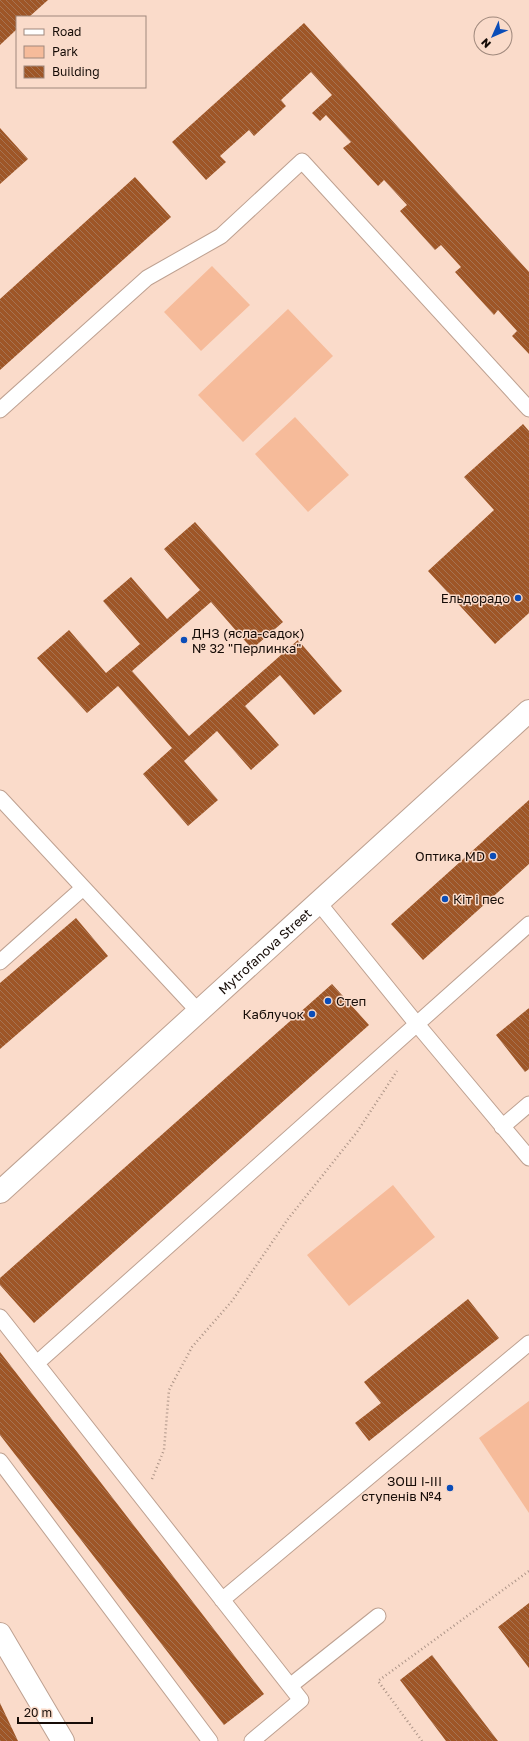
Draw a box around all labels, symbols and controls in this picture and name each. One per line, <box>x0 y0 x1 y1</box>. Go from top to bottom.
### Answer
legend <box>16 16 146 88</box>
north arrow <box>473 16 513 56</box>
text: Road <box>52 24 81 39</box>
text: N <box>478 36 493 51</box>
text: Park <box>52 44 78 59</box>
text: Building <box>52 64 100 79</box>
place label: Ельдорадо <box>441 590 510 606</box>
marker: Ельдорадо <box>513 593 523 603</box>
place label: ДНЗ (ясла-садок) № 32 "Перлинка" <box>192 625 305 656</box>
marker: ДНЗ (ясла-садок) № 32 "Перлинка" <box>179 635 189 645</box>
place label: Оптика MD <box>415 848 485 864</box>
marker: Оптика MD <box>488 851 498 861</box>
place label: Кіт і пес <box>453 891 504 907</box>
marker: Кіт і пес <box>440 894 450 904</box>
street label: Mytrofanova Street <box>215 905 315 997</box>
place label: Степ <box>336 993 366 1009</box>
marker: Степ <box>323 996 333 1006</box>
place label: Каблучок <box>243 1006 305 1022</box>
marker: Каблучок <box>307 1009 317 1019</box>
place label: ЗОШ І-ІІІ ступенів №4 <box>361 1473 442 1504</box>
marker: ЗОШ І-ІІІ ступенів №4 <box>445 1483 455 1493</box>
scale bar <box>18 1699 92 1725</box>
text: 20 m <box>24 1705 52 1720</box>

